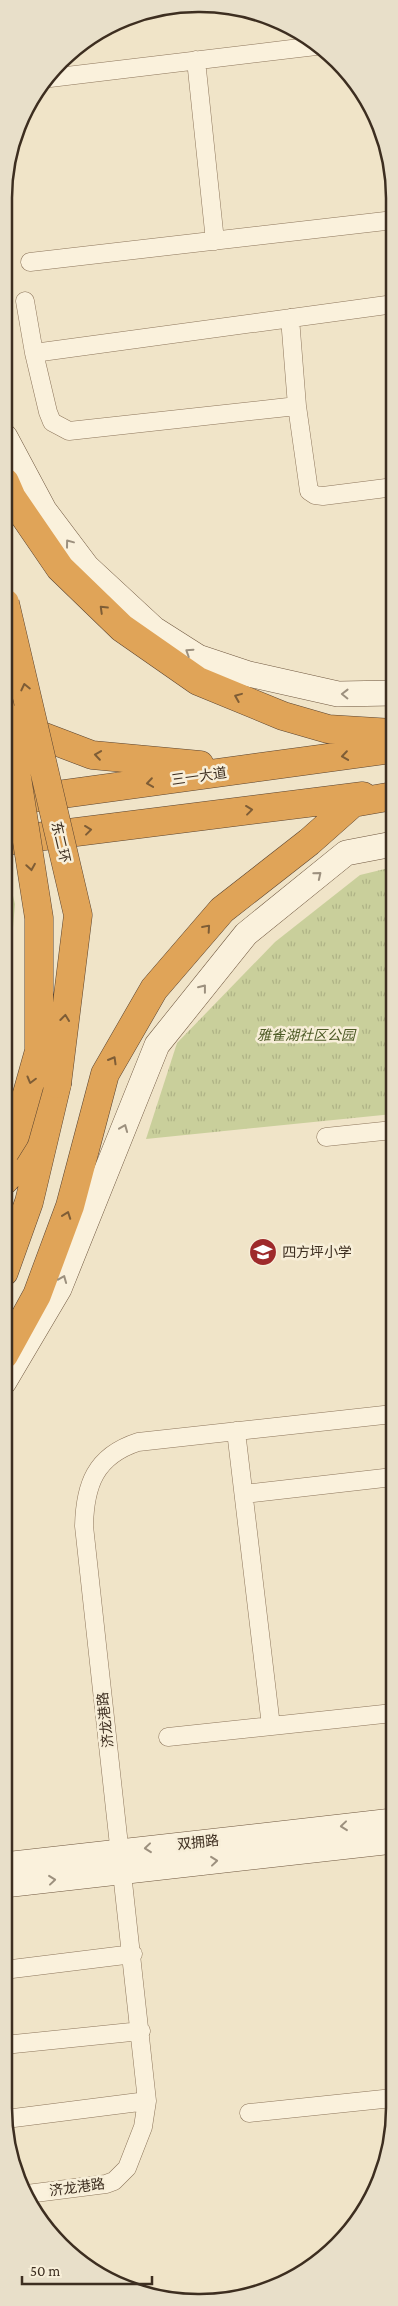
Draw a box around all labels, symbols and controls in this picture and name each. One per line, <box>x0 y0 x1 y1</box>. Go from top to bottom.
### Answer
one-way arrow <box>66 539 75 549</box>
one-way arrow <box>99 606 108 615</box>
one-way arrow <box>185 648 194 658</box>
one-way arrow <box>20 683 31 692</box>
one-way arrow <box>341 688 349 699</box>
one-way arrow <box>234 693 243 704</box>
one-way arrow <box>94 750 102 761</box>
one-way arrow <box>341 750 350 760</box>
street label: 三一大道 <box>170 764 228 788</box>
one-way arrow <box>145 777 154 787</box>
one-way arrow <box>245 805 253 816</box>
street label: 东二环 <box>48 820 74 864</box>
one-way arrow <box>84 826 92 836</box>
one-way arrow <box>26 863 36 871</box>
one-way arrow <box>313 872 322 881</box>
one-way arrow <box>201 924 210 933</box>
one-way arrow <box>197 985 205 994</box>
one-way arrow <box>59 1014 70 1022</box>
park label: 雅雀湖社区公园 <box>257 1027 357 1043</box>
one-way arrow <box>107 1056 117 1065</box>
one-way arrow <box>26 1076 37 1085</box>
one-way arrow <box>118 1124 128 1133</box>
one-way arrow <box>61 1211 71 1220</box>
school or university icon: 四方坪小学 <box>248 1237 278 1267</box>
place label: 四方坪小学 <box>282 1244 352 1260</box>
one-way arrow <box>57 1275 68 1284</box>
street label: 济龙港路 <box>94 1691 116 1749</box>
one-way arrow <box>340 1820 348 1831</box>
street label: 双拥路 <box>176 1832 220 1852</box>
one-way arrow <box>144 1842 152 1853</box>
one-way arrow <box>210 1856 218 1867</box>
one-way arrow <box>49 1875 57 1886</box>
street label: 济龙港路 <box>48 2175 106 2199</box>
scale bar <box>22 2254 152 2286</box>
text: 50 m <box>30 2263 60 2279</box>

